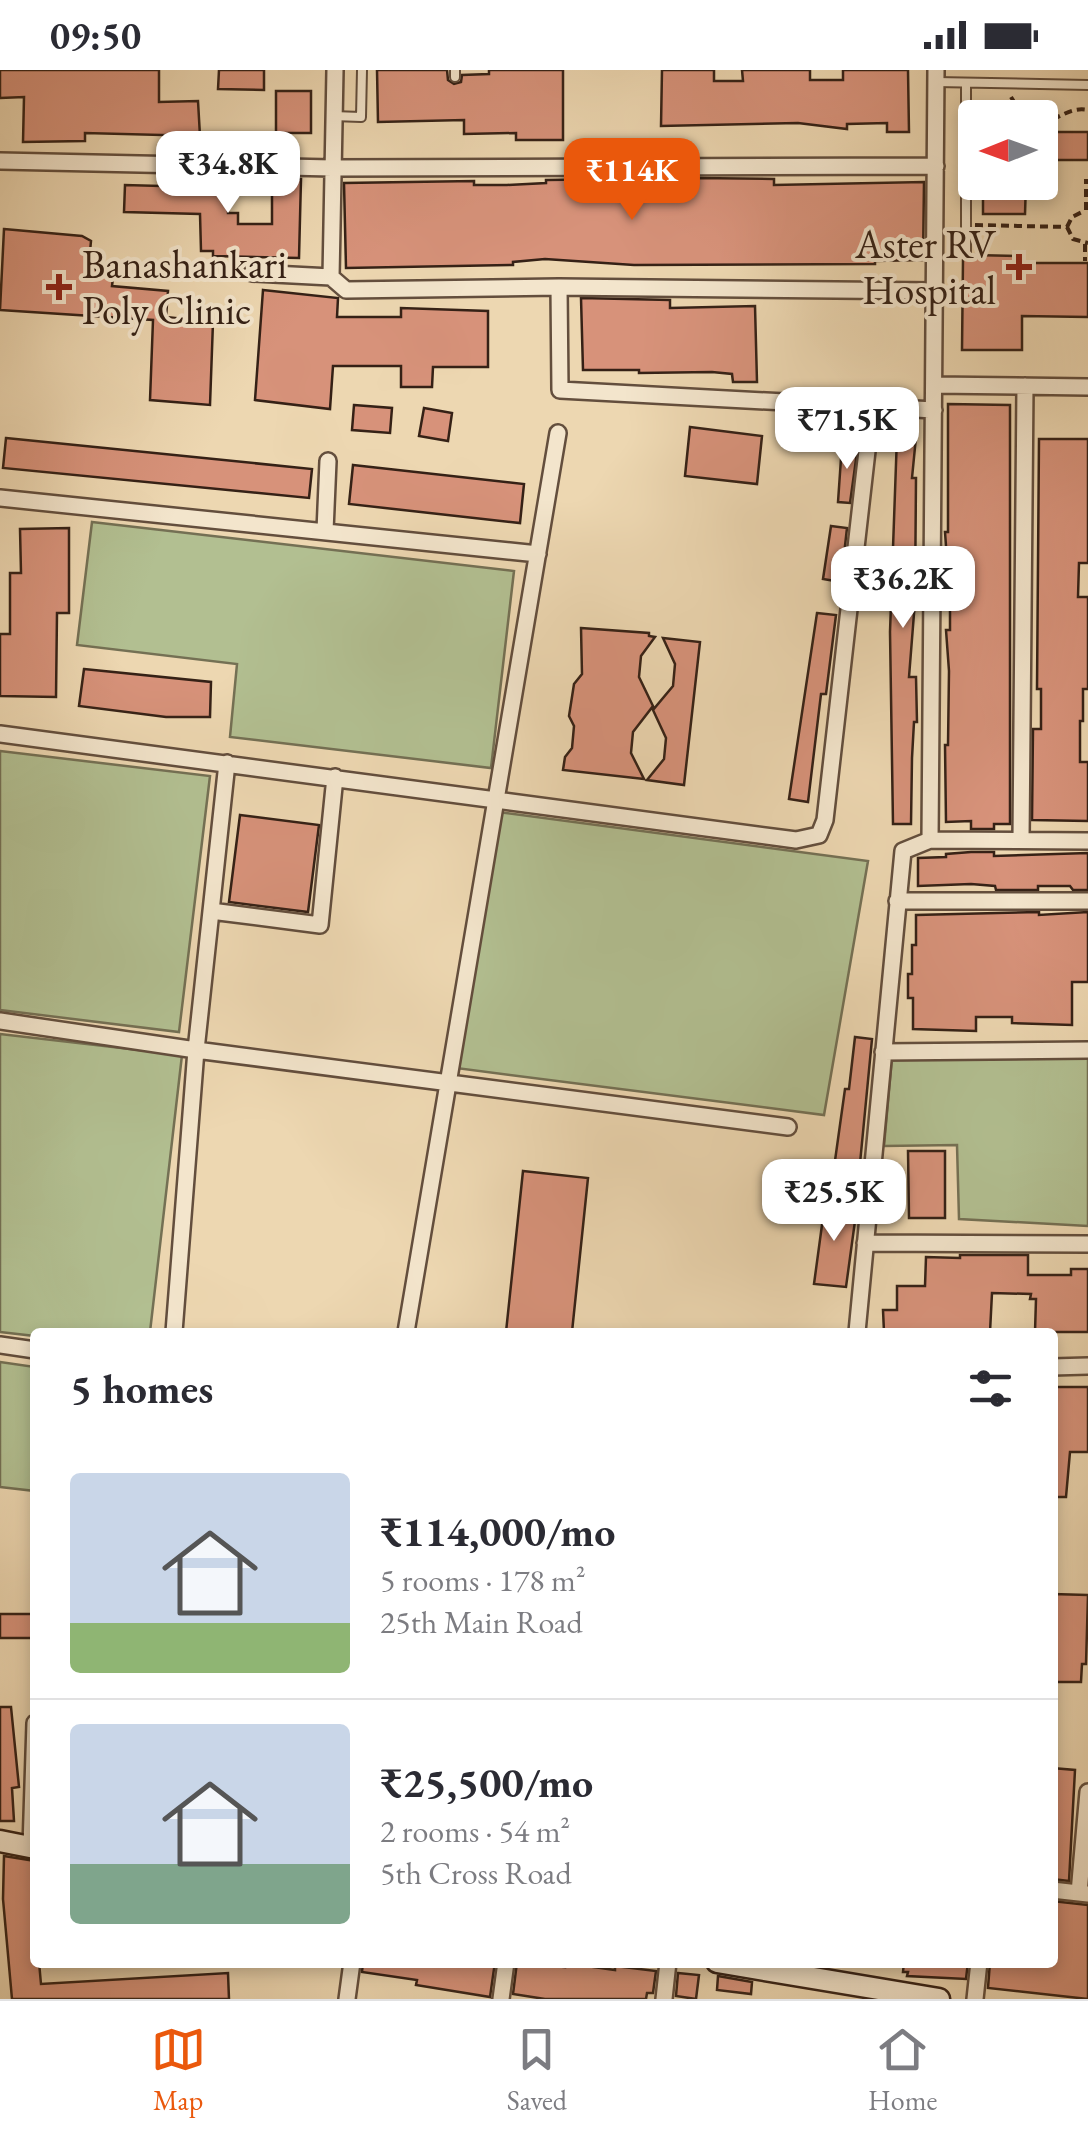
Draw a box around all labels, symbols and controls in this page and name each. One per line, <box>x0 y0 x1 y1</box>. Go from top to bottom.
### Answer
text: 09:50 <box>50 11 141 60</box>
north arrow <box>958 100 1058 200</box>
map controls <box>958 100 1058 200</box>
pin: ₹34.8K <box>147 131 309 216</box>
pin: ₹114K <box>562 138 702 223</box>
text: ₹34.8K <box>178 142 278 184</box>
text: ₹114K <box>586 149 678 191</box>
place label: Aster RV Hospital <box>854 218 997 316</box>
place label: Banashankari Poly Clinic <box>82 238 287 336</box>
marker: Aster RV Hospital <box>1006 254 1032 280</box>
marker: Banashankari Poly Clinic <box>46 274 72 300</box>
pin: ₹71.5K <box>766 387 928 472</box>
text: ₹71.5K <box>797 398 897 440</box>
pin: ₹36.2K <box>822 546 984 631</box>
text: ₹36.2K <box>853 557 953 599</box>
pin: ₹25.5K <box>753 1159 915 1244</box>
text: ₹25.5K <box>784 1170 884 1212</box>
text: 5 homes <box>70 1361 213 1416</box>
icon: filters <box>963 1361 1018 1416</box>
text: ₹114,000/mo <box>380 1504 615 1559</box>
icon: home <box>150 1513 270 1633</box>
text: 5 rooms · 178 m² <box>380 1559 586 1601</box>
text: 25th Main Road <box>380 1601 583 1643</box>
text: ₹25,500/mo <box>380 1755 593 1810</box>
icon: home <box>150 1764 270 1884</box>
text: 2 rooms · 54 m² <box>380 1810 570 1852</box>
text: 5th Cross Road <box>380 1852 572 1894</box>
tab: Map <box>151 2022 206 2118</box>
tab: Saved <box>507 2022 567 2118</box>
tab: Home <box>868 2022 937 2118</box>

